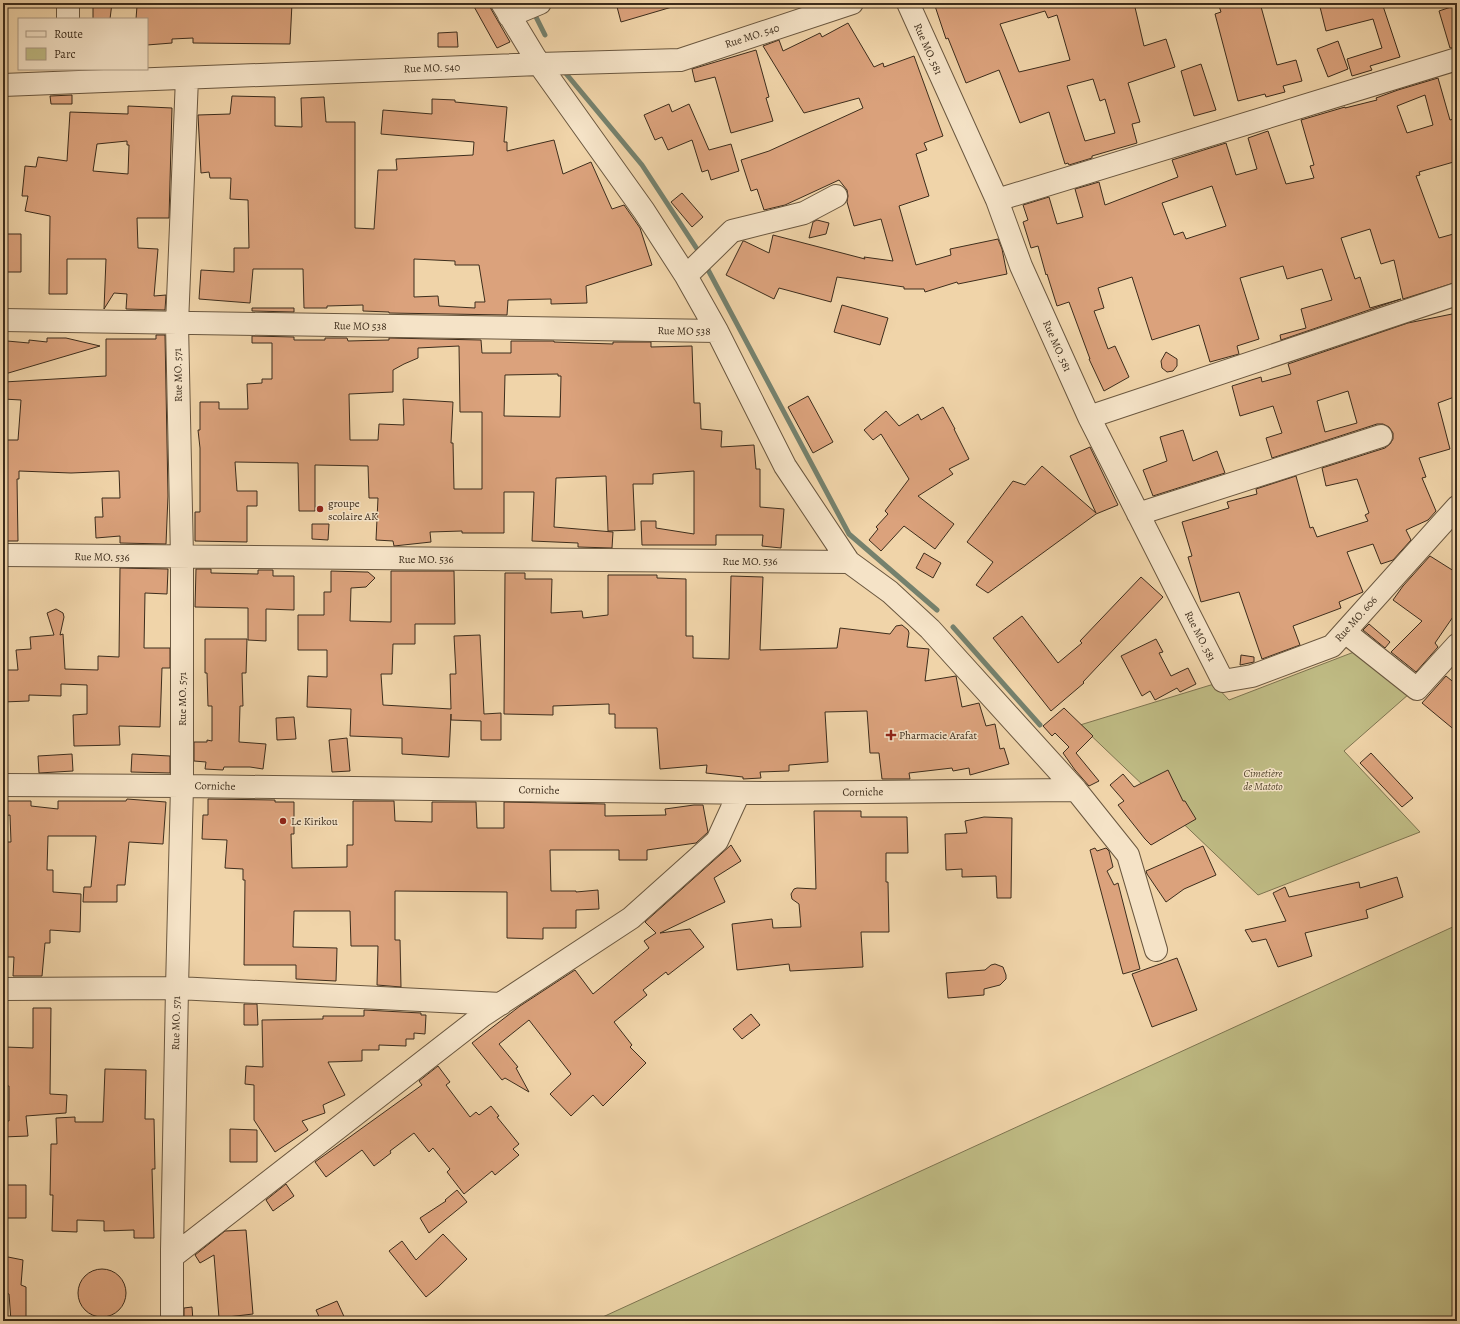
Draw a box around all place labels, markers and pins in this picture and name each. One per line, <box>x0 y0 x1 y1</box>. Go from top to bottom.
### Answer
place label: groupe scolaire AK <box>328 496 378 524</box>
marker: groupe scolaire AK <box>315 504 325 514</box>
place label: Pharmacie Arafat <box>899 728 978 743</box>
marker: Pharmacie Arafat <box>886 730 896 740</box>
place label: Le Kirikou <box>291 814 338 829</box>
marker: Le Kirikou <box>278 816 288 826</box>

